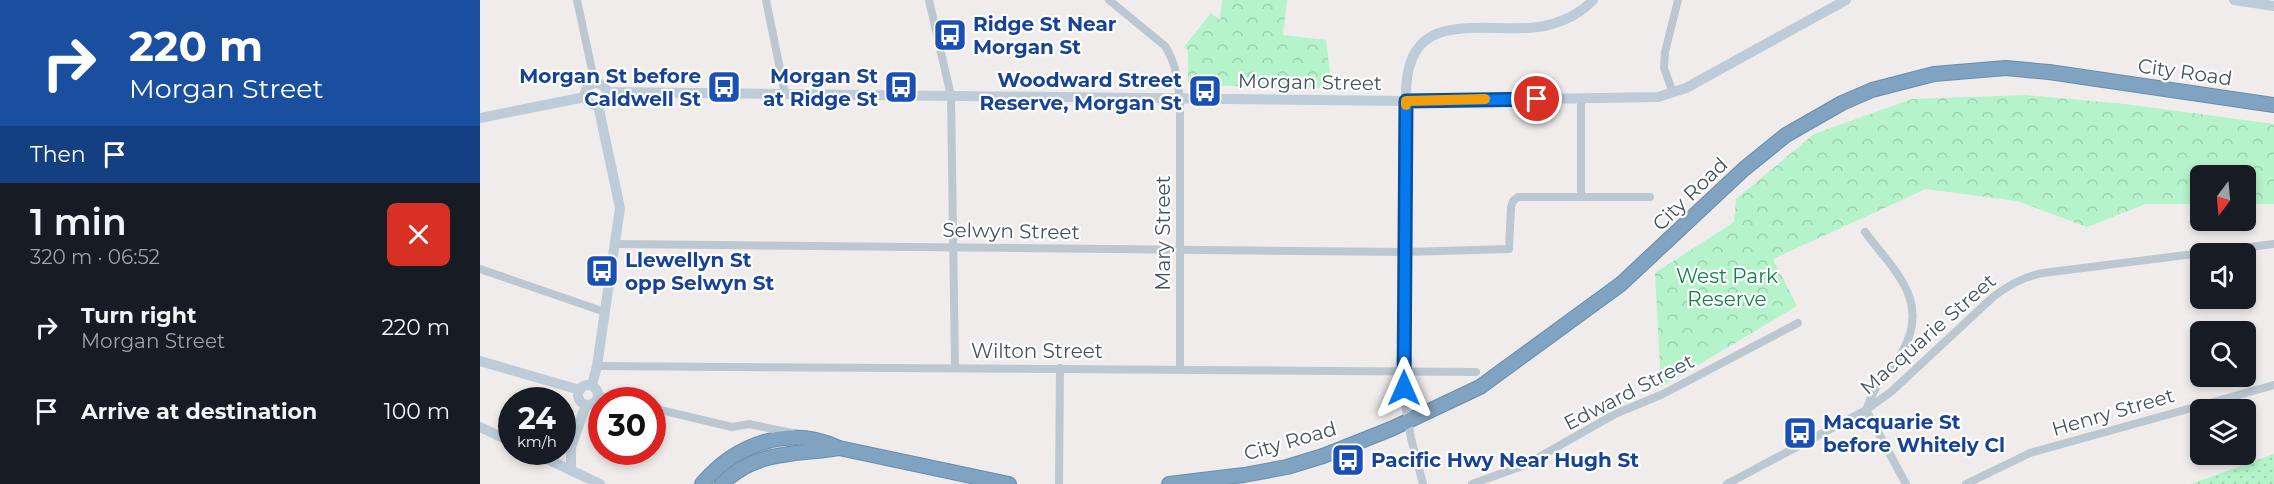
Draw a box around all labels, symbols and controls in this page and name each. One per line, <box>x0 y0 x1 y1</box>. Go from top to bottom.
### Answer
place label: Ridge St Near Morgan St <box>973 12 1117 59</box>
bus stop icon: Ridge St Near Morgan St <box>932 17 968 53</box>
text: 220 m <box>129 20 263 72</box>
icon: right <box>30 24 108 102</box>
street label: City Road <box>2136 53 2234 91</box>
place label: Morgan St before Caldwell St <box>519 64 701 111</box>
place label: Morgan St at Ridge St <box>763 64 878 111</box>
place label: Woodward Street Reserve, Morgan St <box>979 68 1182 115</box>
bus stop icon: Morgan St before Caldwell St <box>706 69 742 105</box>
bus stop icon: Morgan St at Ridge St <box>883 69 919 105</box>
street label: Morgan Street <box>1238 69 1382 95</box>
text: Morgan Street <box>129 72 324 105</box>
bus stop icon: Woodward Street Reserve, Morgan St <box>1187 73 1223 109</box>
pin <box>1511 73 1562 124</box>
icon: arrive <box>1520 82 1553 115</box>
icon: arrive <box>98 138 131 171</box>
text: Then <box>30 141 86 168</box>
street label: City Road <box>1647 152 1733 236</box>
north arrow <box>2190 165 2256 231</box>
map controls <box>2190 165 2256 465</box>
street label: Mary Street <box>1151 175 1175 291</box>
text: 1 min <box>30 200 127 244</box>
button: close <box>387 203 450 266</box>
street label: Selwyn Street <box>942 218 1080 244</box>
button: sound <box>2190 243 2256 309</box>
text: 320 m · 06:52 <box>30 245 160 269</box>
place label: Llewellyn St opp Selwyn St <box>625 248 774 295</box>
bus stop icon: Llewellyn St opp Selwyn St <box>584 253 620 289</box>
park label: West Park Reserve <box>1676 264 1778 311</box>
street label: Macquarie Street <box>1855 269 2001 399</box>
text: Turn right <box>81 302 196 329</box>
icon: right <box>30 311 63 344</box>
text: 220 m <box>381 314 450 341</box>
button: search <box>2190 321 2256 387</box>
text: Morgan Street <box>81 329 225 353</box>
street label: Wilton Street <box>971 339 1103 363</box>
street label: Edward Street <box>1560 349 1698 435</box>
position arrow <box>1372 356 1436 420</box>
street label: Henry Street <box>2049 383 2177 441</box>
speed limit sign: 30 <box>588 387 666 465</box>
icon: arrive <box>30 395 63 428</box>
text: Arrive at destination <box>81 398 317 425</box>
text: 100 m <box>384 398 450 425</box>
button: layers <box>2190 399 2256 465</box>
text: 24 <box>518 400 556 437</box>
place label: Macquarie St before Whitely Cl <box>1823 410 2005 457</box>
bus stop icon: Macquarie St before Whitely Cl <box>1782 415 1818 451</box>
street label: City Road <box>1241 416 1339 466</box>
text: km/h <box>517 432 557 451</box>
bus stop icon: Pacific Hwy Near Hugh St <box>1330 442 1366 478</box>
place label: Pacific Hwy Near Hugh St <box>1371 448 1639 472</box>

